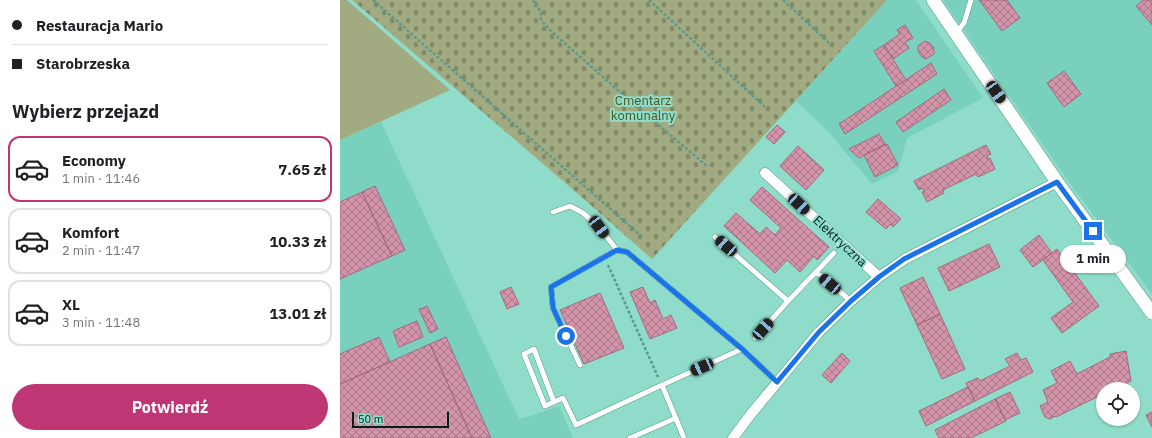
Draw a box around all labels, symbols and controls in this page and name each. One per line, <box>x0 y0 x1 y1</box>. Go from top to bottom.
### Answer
text: Restauracja Mario <box>36 16 163 35</box>
text: Starobrzeska <box>36 54 130 73</box>
car <box>984 79 1008 105</box>
park label: Cmentarz komunalny <box>611 92 676 124</box>
text: Wybierz przejazd <box>12 100 159 123</box>
icon: car <box>14 151 50 187</box>
text: Economy <box>62 151 126 170</box>
text: 7.65 zł <box>278 160 326 179</box>
text: 1 min · 11:46 <box>62 170 140 187</box>
car <box>786 191 812 217</box>
street label: Elektryczna <box>809 212 871 270</box>
car <box>587 214 611 240</box>
route end <box>1084 222 1102 240</box>
icon: car <box>14 223 50 259</box>
text: Komfort <box>62 223 120 242</box>
text: 10.33 zł <box>269 232 326 251</box>
car <box>713 234 739 258</box>
text: 2 min · 11:47 <box>62 242 140 259</box>
callout: 1 min <box>1060 245 1126 273</box>
text: 1 min <box>1076 250 1110 267</box>
car <box>817 272 843 296</box>
icon: car <box>14 295 50 331</box>
text: XL <box>62 295 80 314</box>
text: 13.01 zł <box>269 304 326 323</box>
text: 3 min · 11:48 <box>62 314 140 331</box>
car <box>751 316 775 342</box>
route start <box>557 327 575 345</box>
car <box>689 357 715 377</box>
map controls <box>1096 382 1140 426</box>
button: locate <box>1096 382 1140 426</box>
button: Potwierdź <box>12 384 328 430</box>
scale bar <box>352 410 449 429</box>
text: 50 m <box>358 412 383 426</box>

